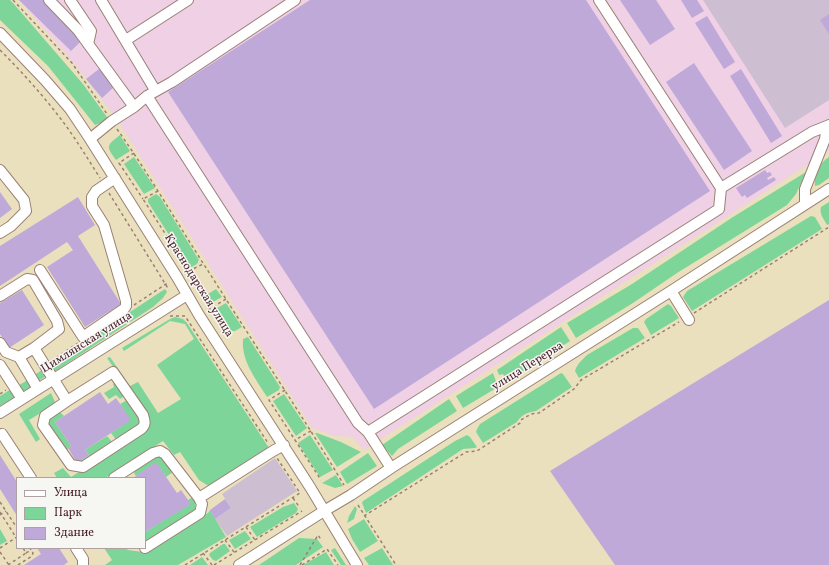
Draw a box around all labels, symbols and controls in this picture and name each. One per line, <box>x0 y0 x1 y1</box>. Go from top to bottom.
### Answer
street label: Краснодарская улица <box>160 232 236 340</box>
street label: Цимлянская улица <box>39 309 135 377</box>
street label: улица Перерва <box>489 339 567 395</box>
legend <box>16 477 146 549</box>
text: Улица <box>54 485 87 501</box>
text: Парк <box>54 505 82 521</box>
text: Здание <box>54 525 94 541</box>

